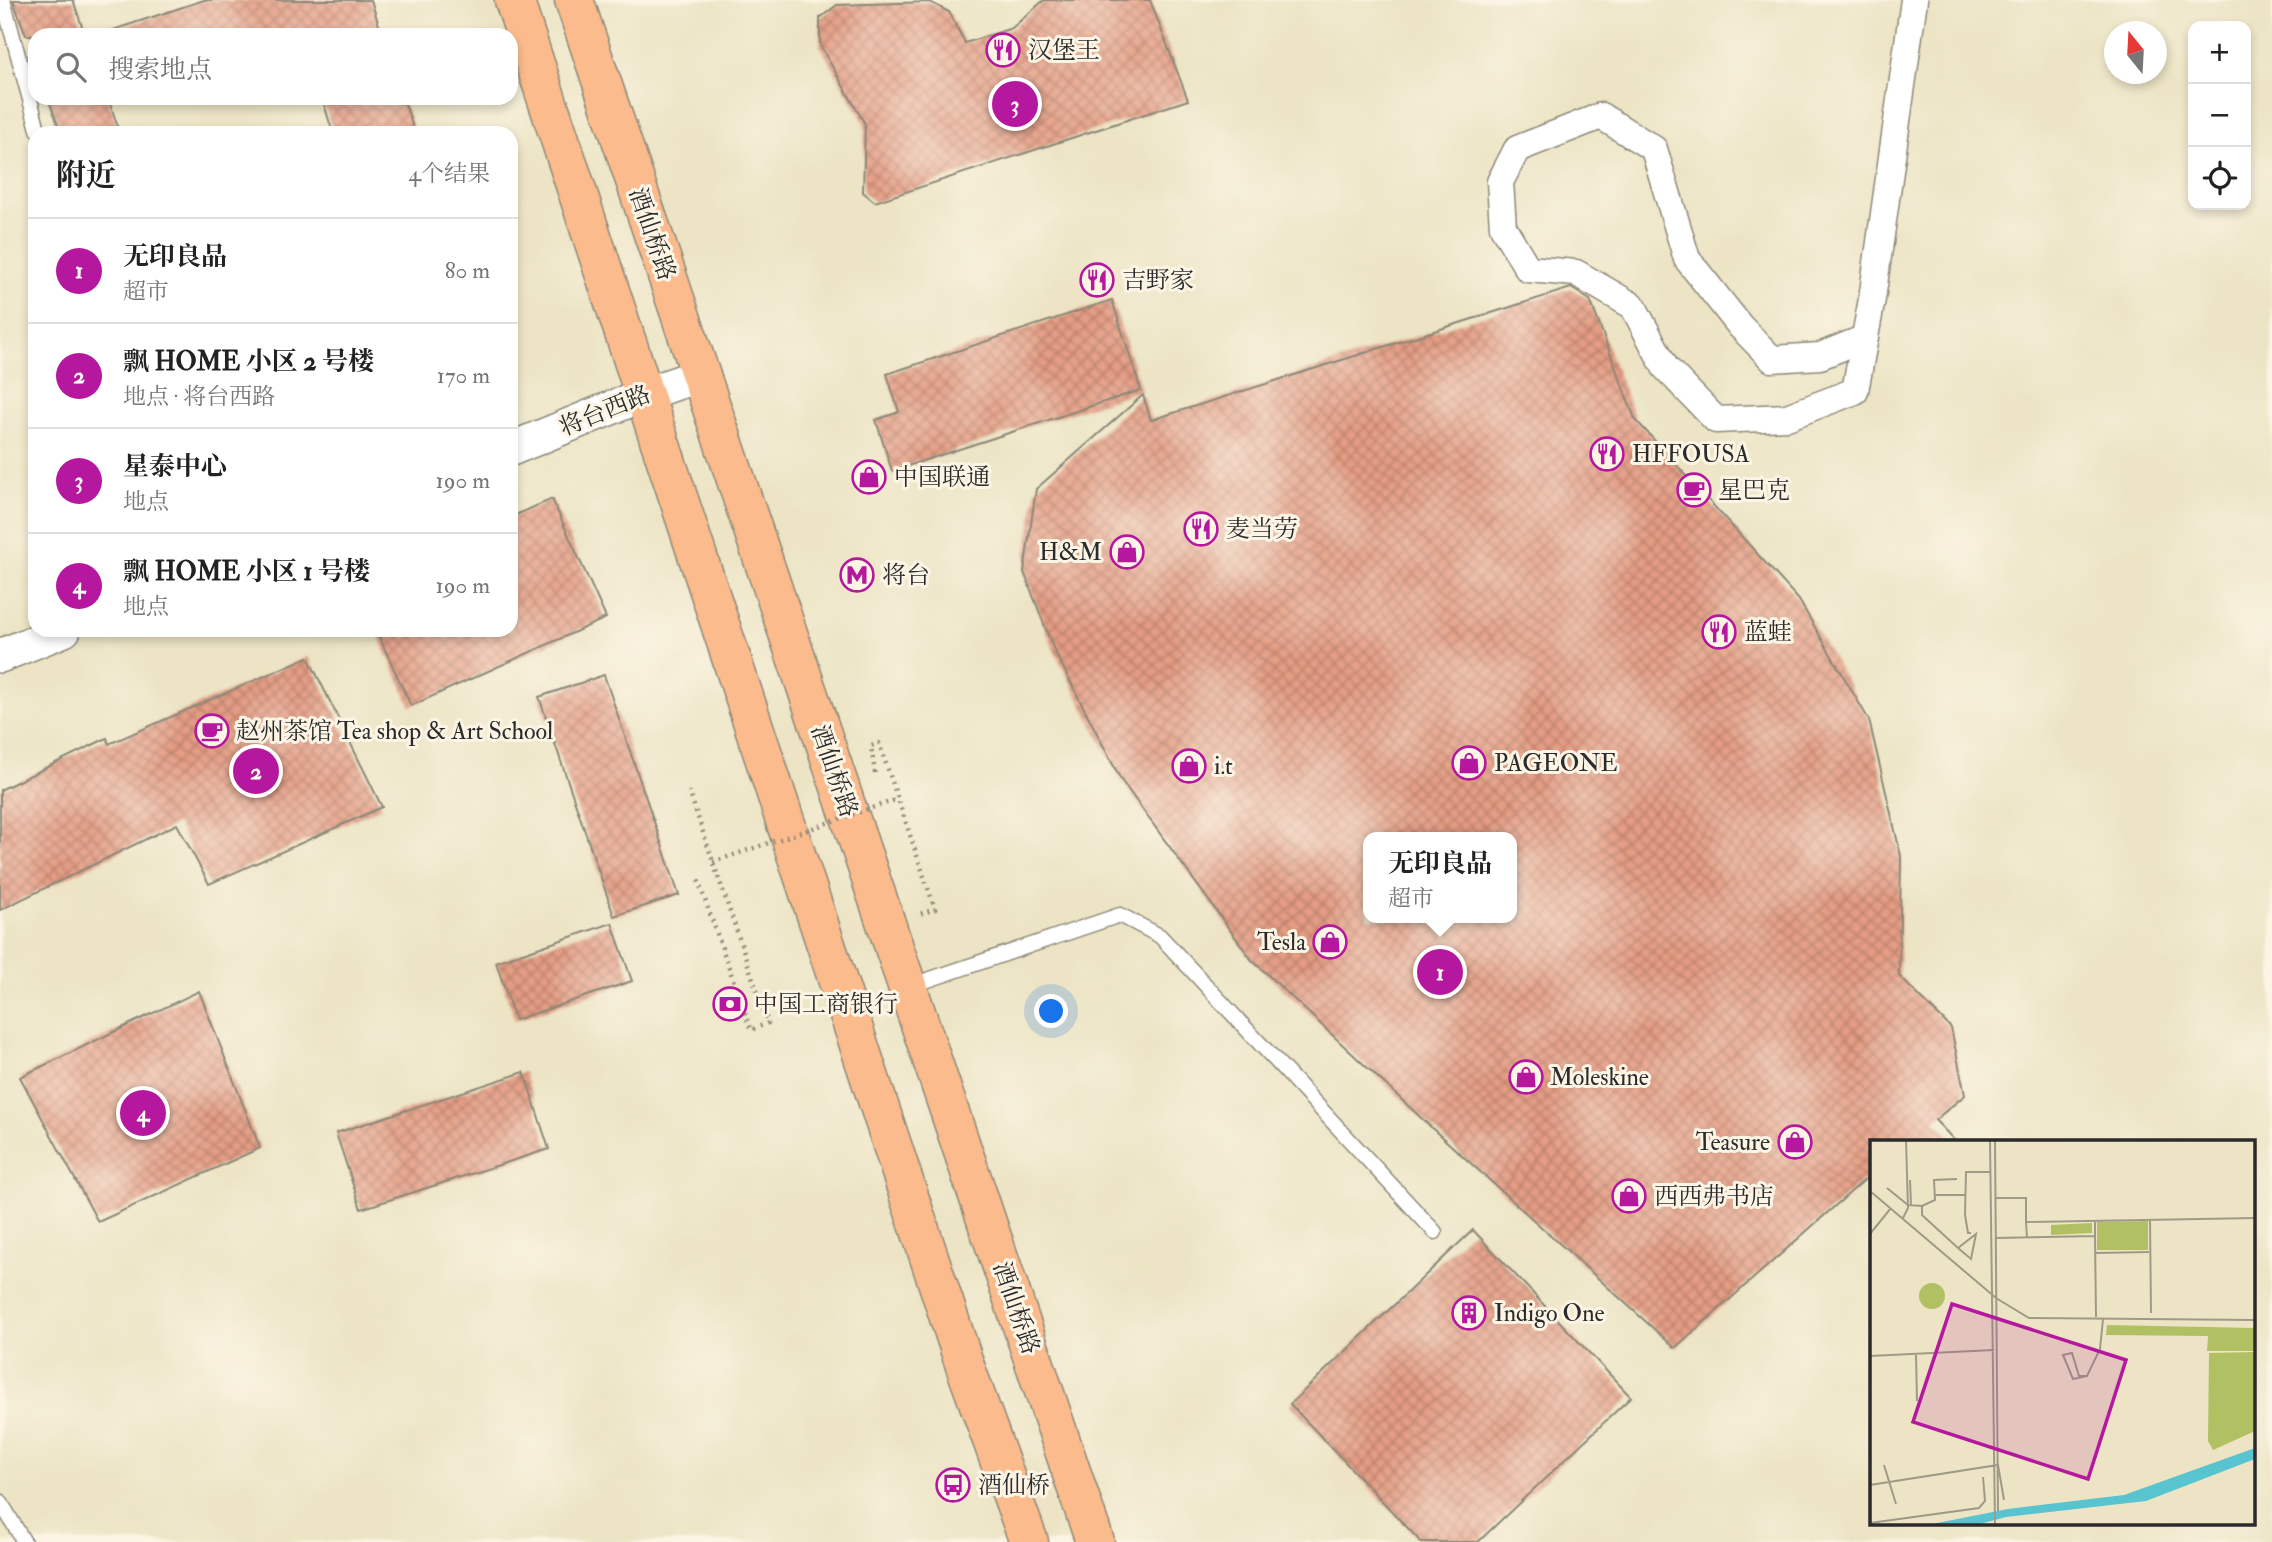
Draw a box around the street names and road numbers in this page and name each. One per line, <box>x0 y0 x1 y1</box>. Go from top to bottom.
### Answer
street label: 酒仙桥路 <box>622 184 682 284</box>
street label: 将台西路 <box>555 379 655 443</box>
street label: 酒仙桥路 <box>804 721 864 821</box>
street label: 酒仙桥路 <box>986 1258 1046 1358</box>

